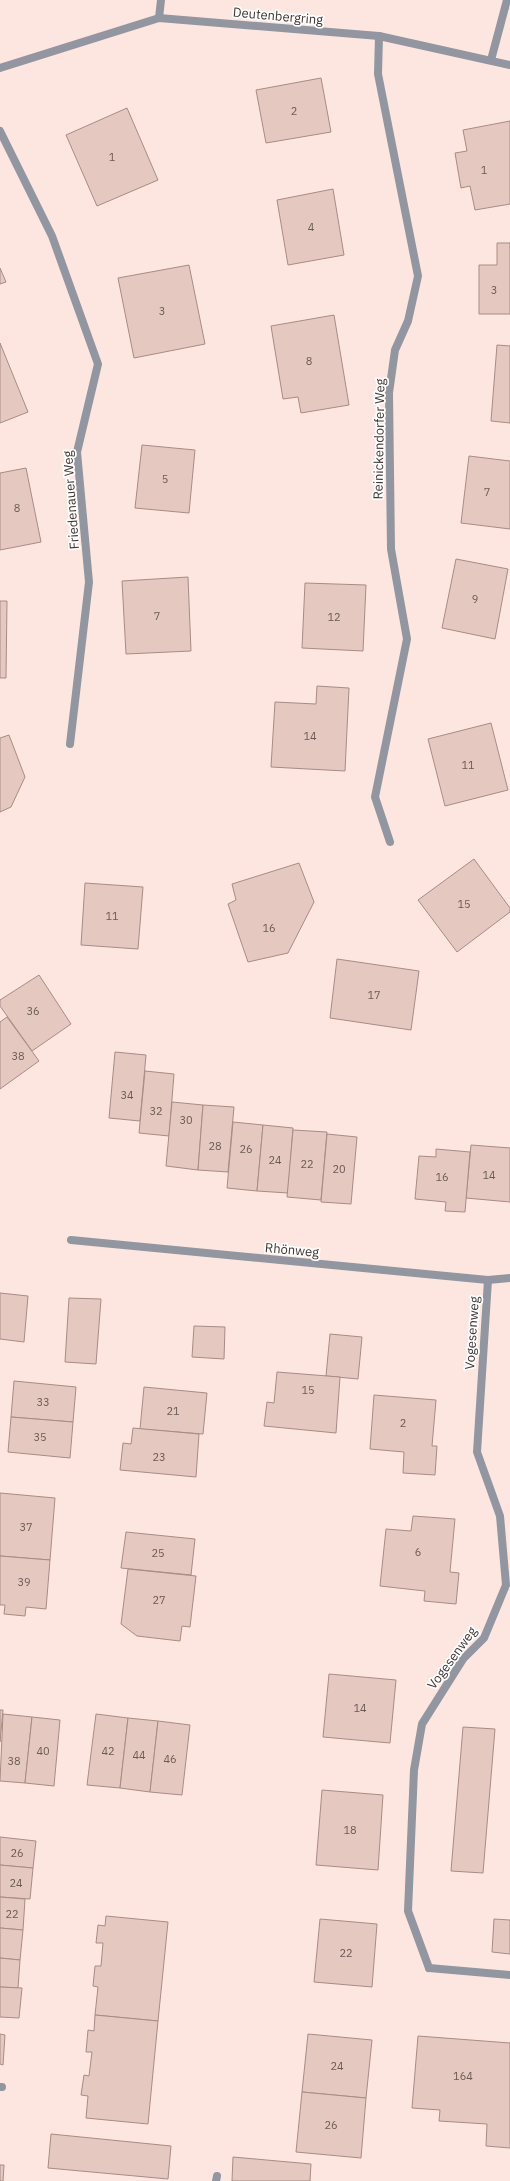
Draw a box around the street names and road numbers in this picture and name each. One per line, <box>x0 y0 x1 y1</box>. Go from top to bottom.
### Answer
street label: Deutenbergring <box>232 4 324 28</box>
street label: Reinickendorfer Weg <box>369 378 389 500</box>
street label: Friedenauer Weg <box>59 450 83 550</box>
street label: Rhönweg <box>264 1239 320 1261</box>
street label: Vogesenweg <box>461 1296 483 1370</box>
street label: Vogesenweg <box>424 1623 481 1693</box>

